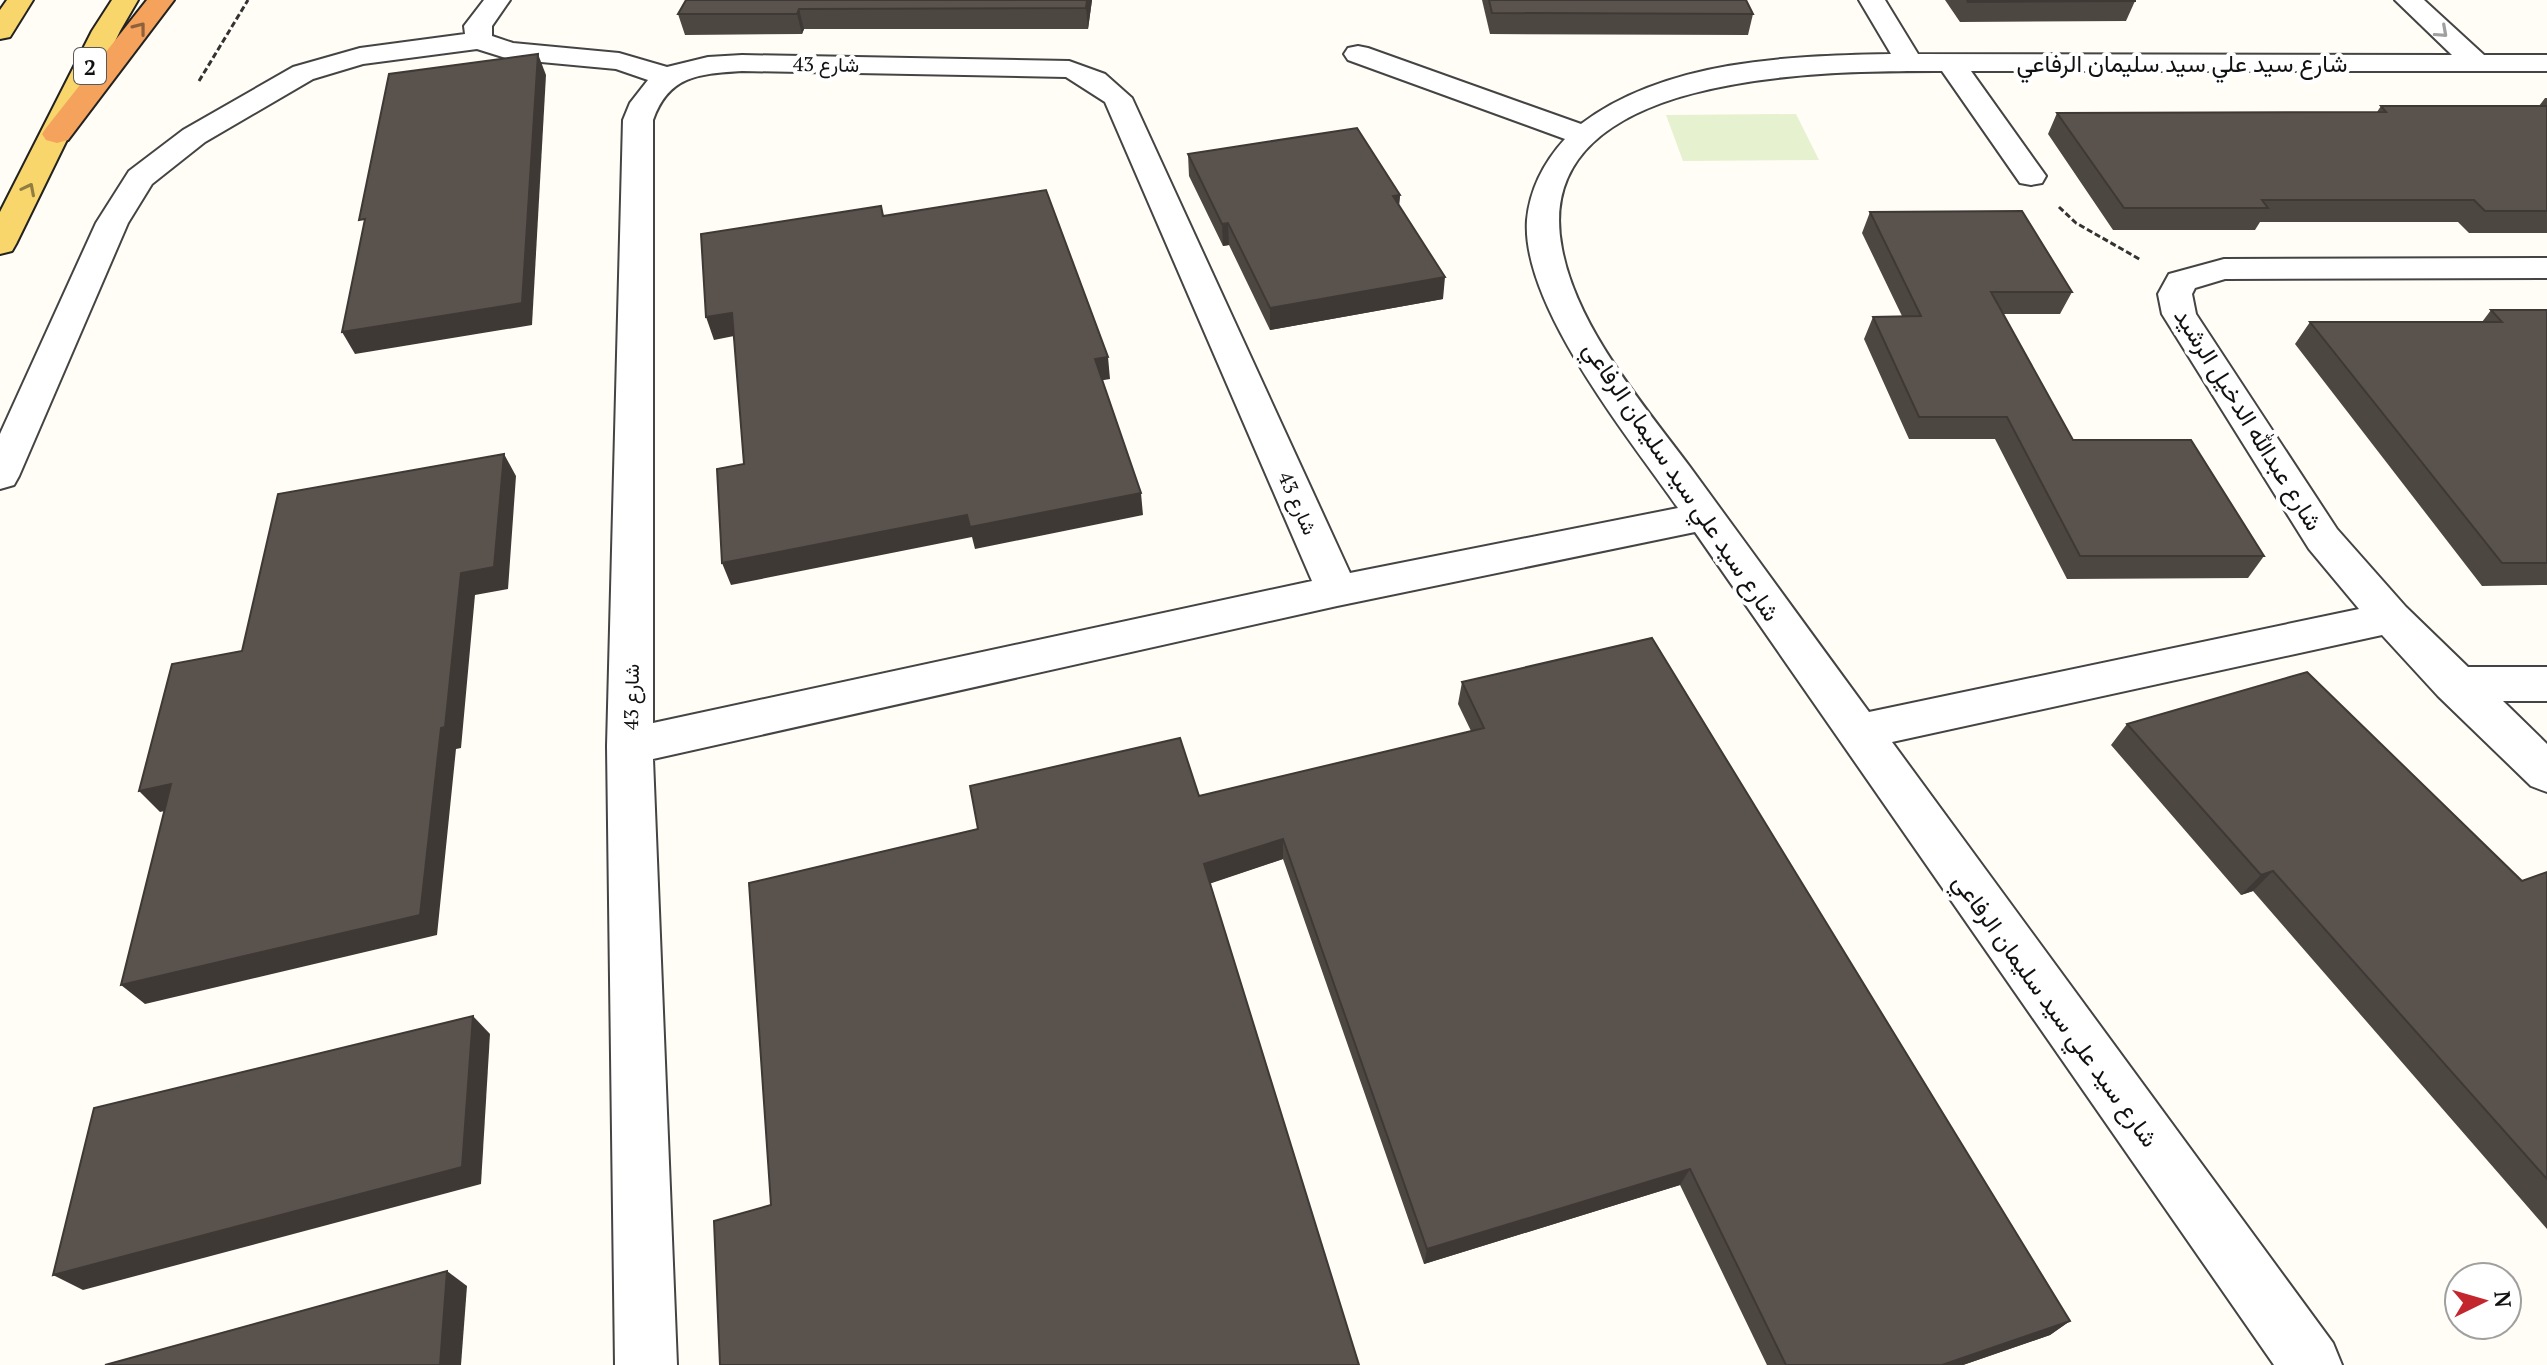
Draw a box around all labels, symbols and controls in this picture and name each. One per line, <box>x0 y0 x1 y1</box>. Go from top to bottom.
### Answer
one-way arrow <box>130 22 144 37</box>
one-way arrow <box>2433 22 2448 36</box>
street label: شارع سيد علي سيد سليمان الرفاعي <box>2017 47 2347 83</box>
road number: 2 <box>74 48 106 84</box>
street label: شارع 43 <box>793 50 859 79</box>
one-way arrow <box>19 183 34 197</box>
street label: شارع عبدالله الدخيل الرشيد <box>2167 302 2331 537</box>
street label: شارع سيد علي سيد سليمان الرفاعي <box>1573 335 1788 629</box>
street label: شارع 43 <box>1271 467 1324 539</box>
street label: شارع 43 <box>617 664 646 730</box>
street label: شارع سيد علي سيد سليمان الرفاعي <box>1943 867 2166 1156</box>
north arrow <box>2443 1261 2523 1341</box>
text: N <box>2488 1290 2519 1309</box>

